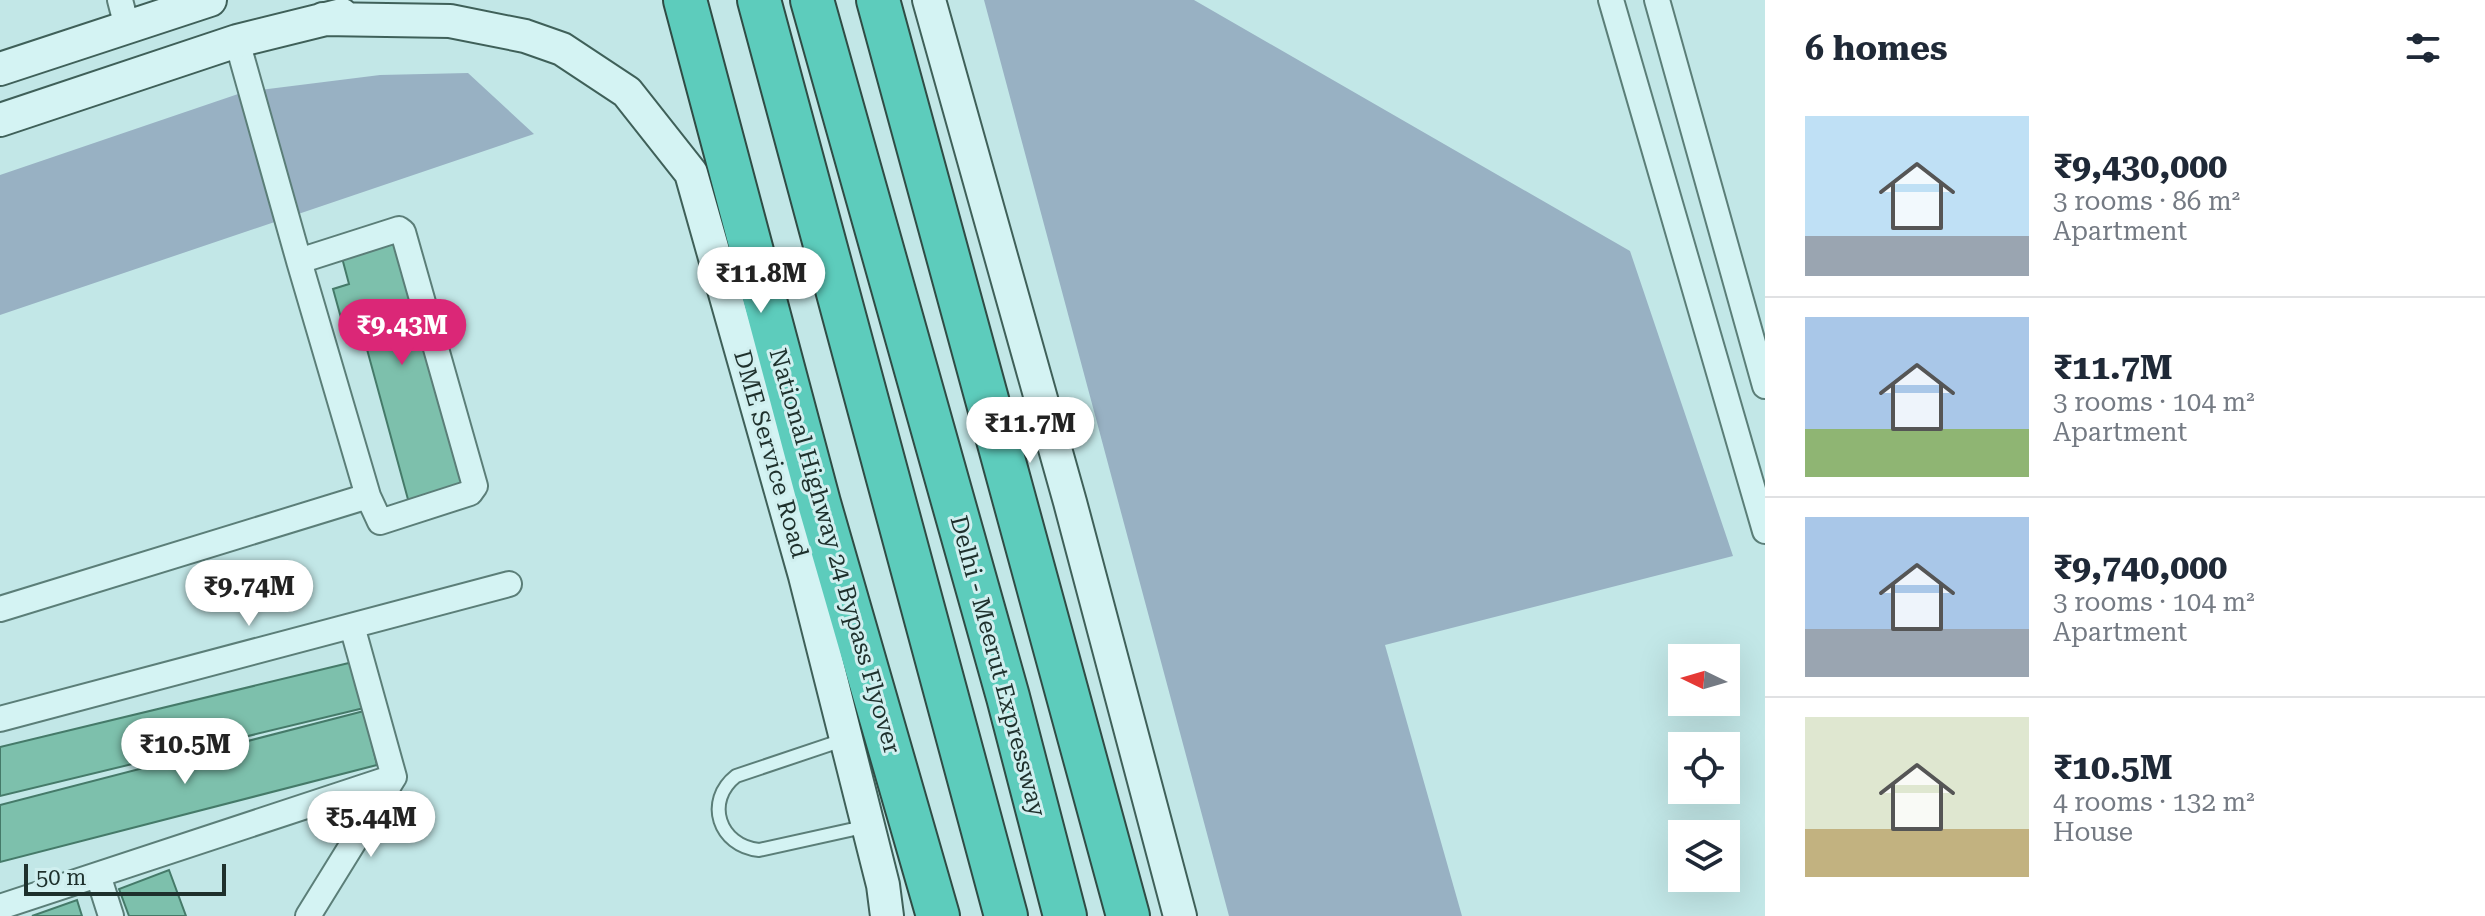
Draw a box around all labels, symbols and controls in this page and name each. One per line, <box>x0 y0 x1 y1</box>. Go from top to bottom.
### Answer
icon: filters <box>2401 26 2445 70</box>
text: 6 homes <box>1805 28 1948 68</box>
text: ₹9,430,000 <box>2053 146 2227 186</box>
icon: home <box>1869 148 1965 244</box>
text: 3 rooms · 86 m² <box>2053 186 2240 216</box>
text: Apartment <box>2053 216 2187 246</box>
pin: ₹11.8M <box>696 247 826 315</box>
text: ₹11.8M <box>715 258 807 288</box>
pin: ₹9.43M <box>337 299 467 367</box>
text: ₹9.43M <box>356 310 448 340</box>
street label: National Highway 24 Bypass Flyover <box>764 345 906 757</box>
street label: DME Service Road <box>728 347 814 561</box>
text: ₹11.7M <box>2053 347 2173 387</box>
icon: home <box>1869 349 1965 445</box>
text: 3 rooms · 104 m² <box>2053 387 2255 417</box>
pin: ₹11.7M <box>965 397 1095 465</box>
text: ₹11.7M <box>984 408 1076 438</box>
text: Apartment <box>2053 417 2187 447</box>
street label: Delhi - Meerut Expressway <box>944 513 1052 820</box>
text: ₹9,740,000 <box>2053 547 2227 587</box>
icon: home <box>1869 549 1965 645</box>
pin: ₹9.74M <box>184 560 314 628</box>
text: ₹9.74M <box>203 571 295 601</box>
text: 3 rooms · 104 m² <box>2053 587 2255 617</box>
text: Apartment <box>2053 617 2187 647</box>
north arrow <box>1668 644 1740 716</box>
map controls <box>1668 644 1740 892</box>
pin: ₹10.5M <box>120 718 250 786</box>
text: ₹10.5M <box>139 729 231 759</box>
button: locate <box>1668 732 1740 804</box>
text: ₹10.5M <box>2053 747 2173 787</box>
icon: home <box>1869 749 1965 845</box>
text: 4 rooms · 132 m² <box>2053 787 2255 817</box>
pin: ₹5.44M <box>306 791 436 859</box>
text: ₹5.44M <box>325 802 417 832</box>
text: House <box>2053 817 2133 847</box>
button: layers <box>1668 820 1740 892</box>
scale bar <box>24 860 226 896</box>
text: 50 m <box>36 865 86 890</box>

